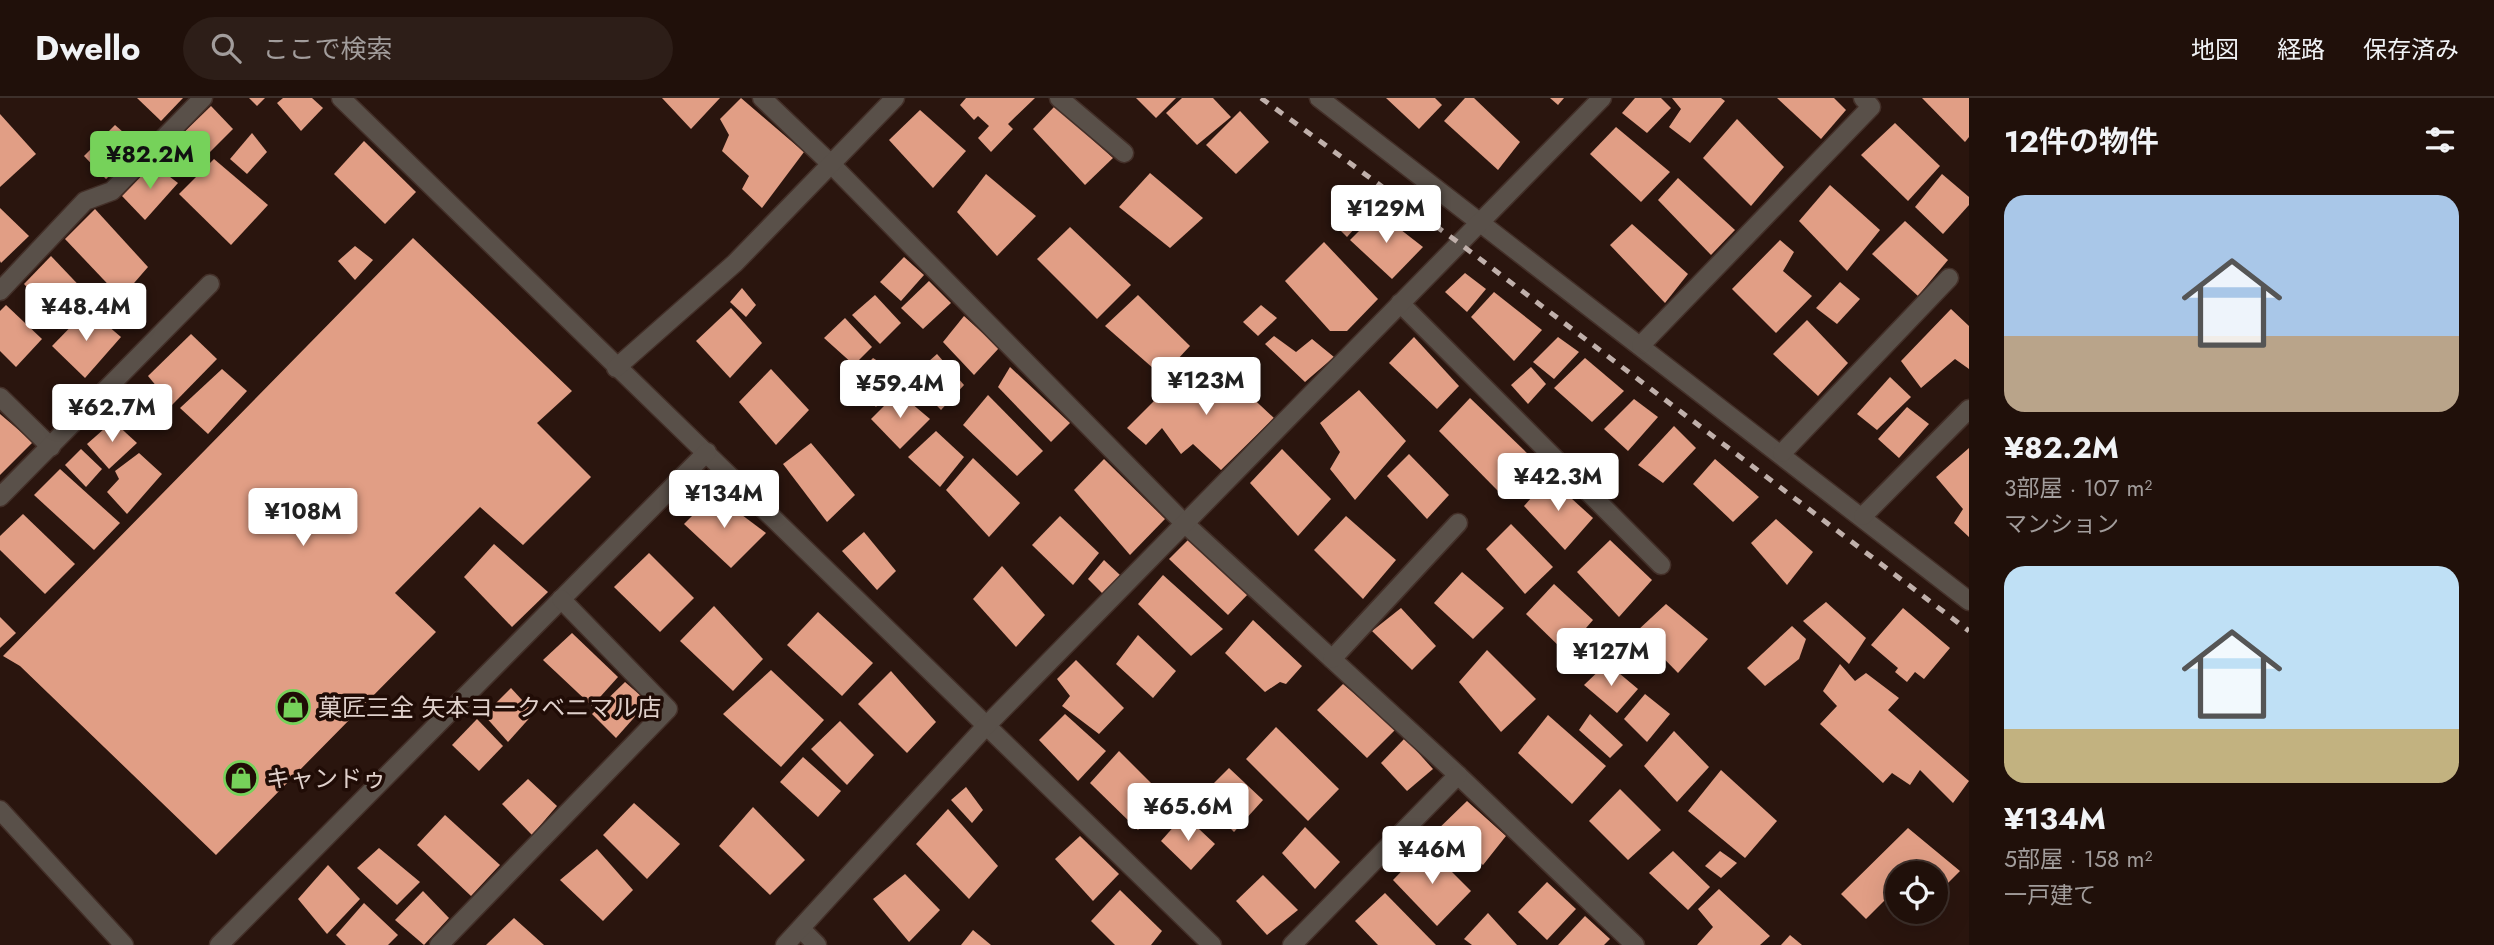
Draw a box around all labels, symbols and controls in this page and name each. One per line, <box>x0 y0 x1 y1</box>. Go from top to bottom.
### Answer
search box <box>183 17 673 80</box>
text: Dwello <box>35 25 141 72</box>
icon: search <box>207 29 245 67</box>
text: ここで検索 <box>263 30 393 68</box>
text: 地図 <box>2191 32 2239 67</box>
text: 経路 <box>2277 32 2325 67</box>
text: 保存済み <box>2363 32 2459 67</box>
text: 12件の物件 <box>2004 120 2159 163</box>
icon: filters <box>2421 121 2459 159</box>
pin: ¥82.2M <box>93 132 207 191</box>
text: ¥82.2M <box>106 137 194 171</box>
pin: ¥129M <box>1337 186 1435 245</box>
text: ¥129M <box>1347 191 1425 225</box>
icon: home <box>2169 240 2295 366</box>
pin: ¥48.4M <box>29 284 143 343</box>
text: ¥48.4M <box>41 289 131 323</box>
pin: ¥123M <box>1157 358 1255 417</box>
pin: ¥59.4M <box>843 360 957 420</box>
text: ¥123M <box>1168 363 1244 397</box>
text: ¥59.4M <box>856 366 944 400</box>
pin: ¥62.7M <box>55 384 169 444</box>
text: ¥62.7M <box>68 390 156 424</box>
text: ¥82.2M <box>2004 426 2119 469</box>
pin: ¥42.3M <box>1501 454 1615 513</box>
text: ¥42.3M <box>1514 459 1602 493</box>
pin: ¥134M <box>675 470 773 530</box>
text: 3部屋 · 107 m² <box>2004 471 2152 505</box>
text: ¥134M <box>685 476 763 510</box>
pin: ¥108M <box>254 489 352 548</box>
text: ¥108M <box>264 494 342 528</box>
text: マンション <box>2004 507 2119 541</box>
icon: home <box>2169 611 2295 737</box>
pin: ¥127M <box>1562 628 1660 688</box>
text: ¥127M <box>1573 634 1649 668</box>
shop icon: 菓匠三全 矢本ヨークベニマル店 <box>274 688 312 726</box>
place label: 菓匠三全 矢本ヨークベニマル店 <box>318 690 661 725</box>
shop icon: キャンドゥ <box>222 759 260 797</box>
place label: キャンドゥ <box>266 761 386 796</box>
pin: ¥65.6M <box>1131 784 1245 843</box>
text: ¥65.6M <box>1144 789 1232 823</box>
text: ¥134M <box>2004 797 2106 840</box>
pin: ¥46M <box>1391 826 1473 886</box>
text: ¥46M <box>1398 832 1466 866</box>
text: 5部屋 · 158 m² <box>2004 842 2152 876</box>
map controls <box>1885 861 1948 924</box>
button: locate <box>1885 861 1948 924</box>
text: 一戸建て <box>2004 878 2096 912</box>

